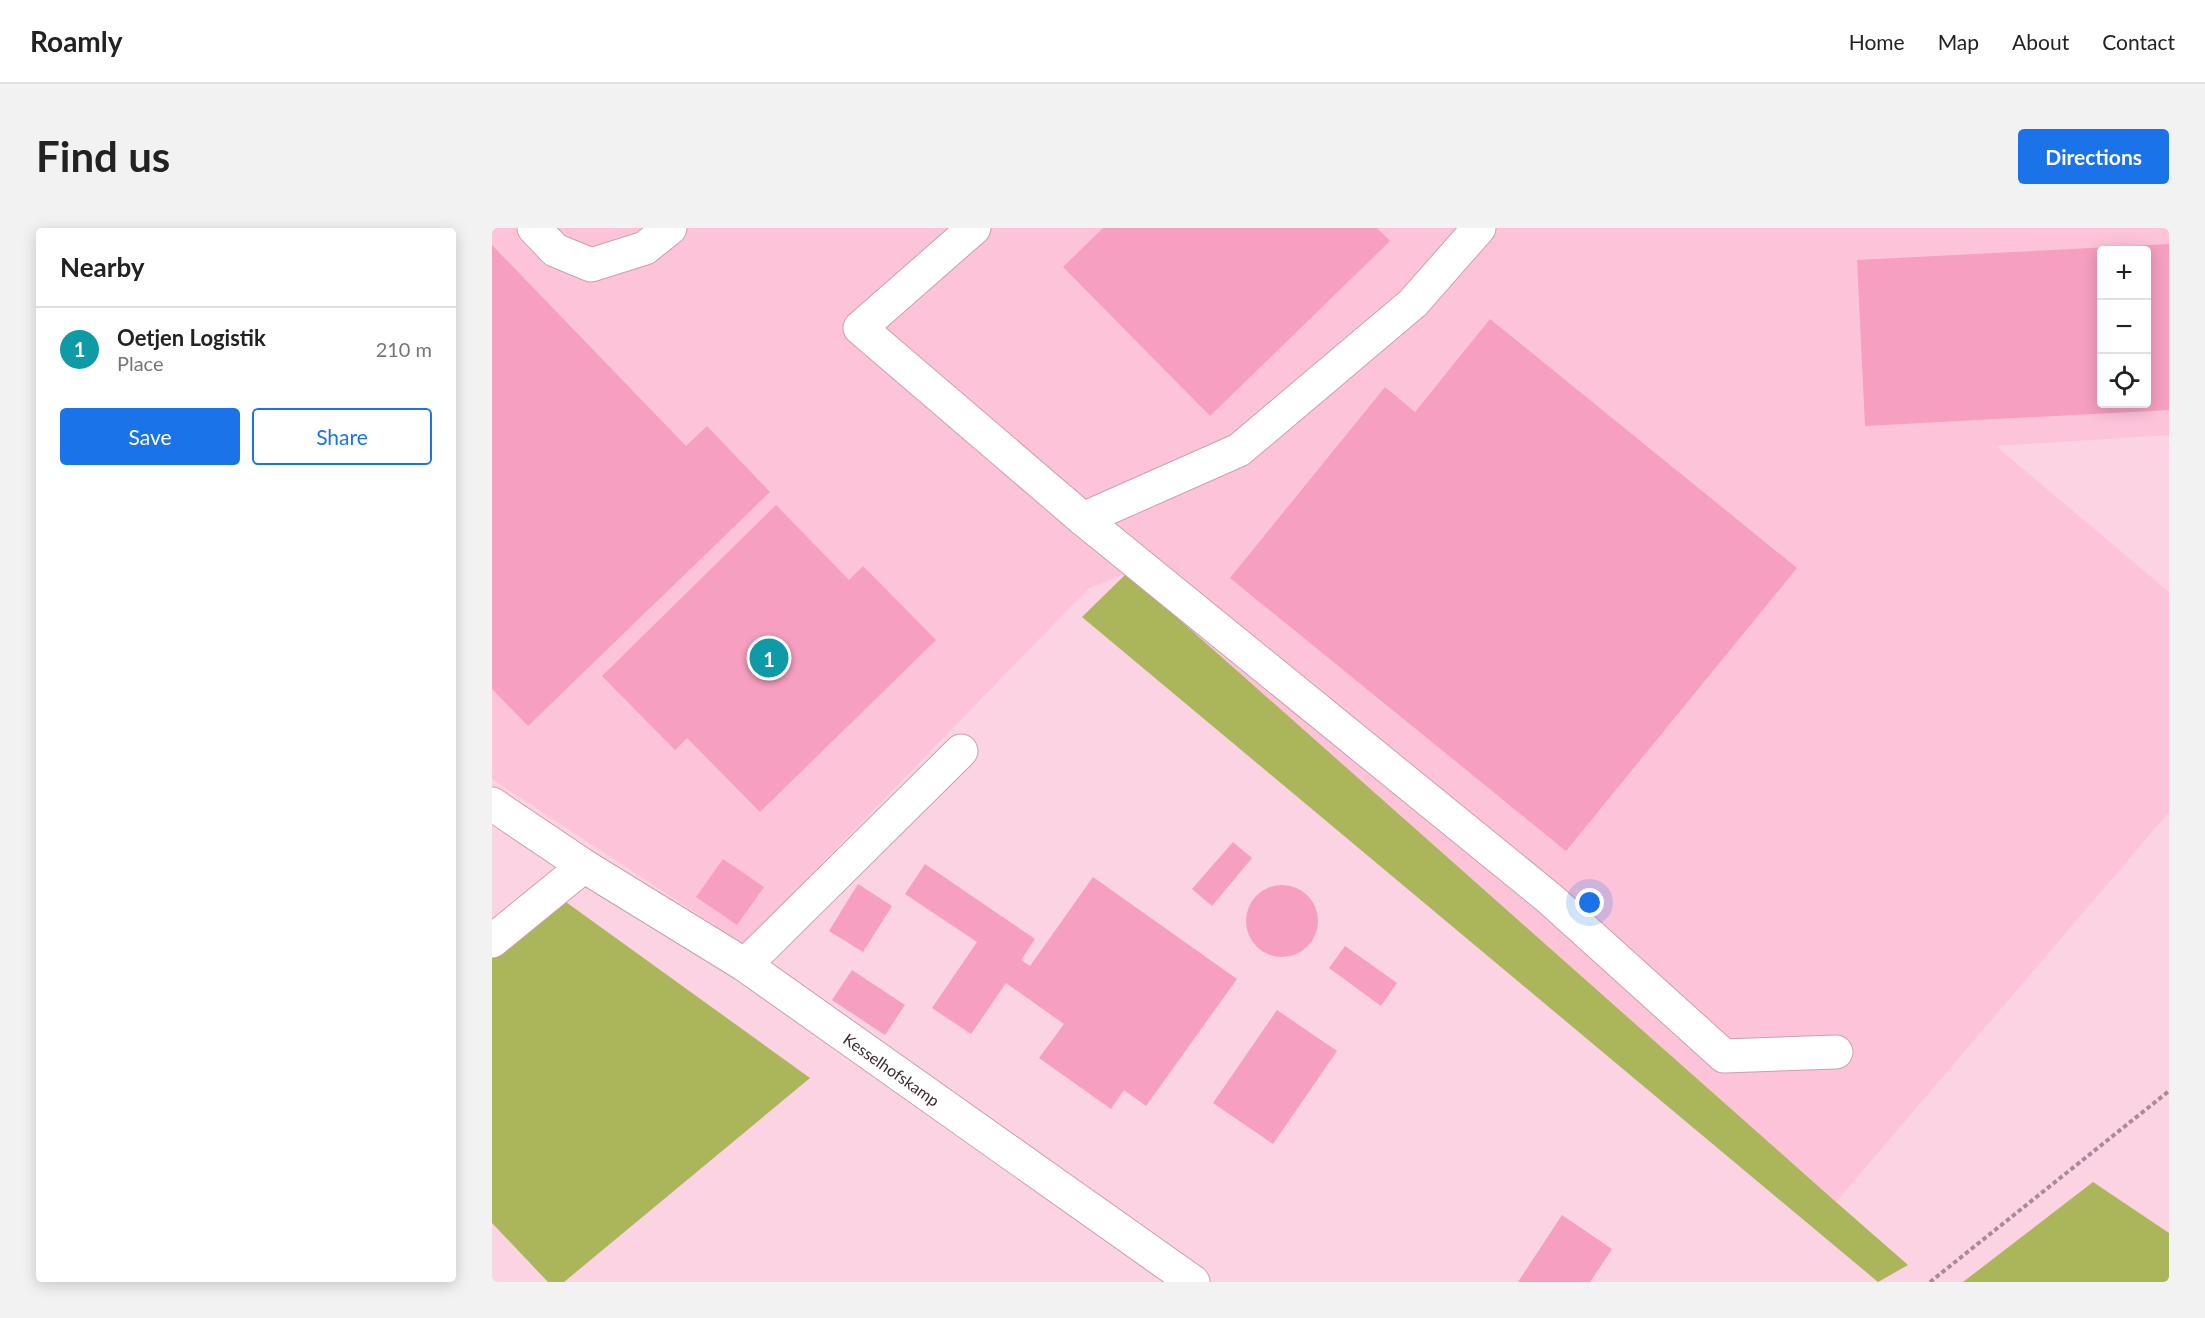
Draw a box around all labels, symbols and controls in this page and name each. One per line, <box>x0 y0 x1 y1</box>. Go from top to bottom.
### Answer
text: Roamly <box>30 24 123 58</box>
text: Home <box>1849 29 1905 54</box>
text: Map <box>1938 29 1979 54</box>
text: About <box>2012 29 2069 54</box>
text: Contact <box>2102 29 2175 54</box>
button: Directions <box>2018 129 2169 184</box>
text: Find us <box>36 131 170 181</box>
map controls <box>2097 246 2151 408</box>
button: + <box>2097 246 2151 300</box>
text: Nearby <box>60 251 145 283</box>
button: − <box>2097 300 2151 354</box>
text: Oetjen Logistik <box>117 324 266 351</box>
text: 1 <box>74 337 85 361</box>
text: 210 m <box>376 337 432 361</box>
text: Place <box>117 351 164 375</box>
button: locate <box>2097 354 2151 408</box>
button: Save <box>60 408 240 465</box>
button: Share <box>252 408 432 465</box>
pin: 1 <box>750 636 788 680</box>
your location <box>1575 888 1604 917</box>
street label: Kesselhofskamp <box>840 1029 944 1109</box>

